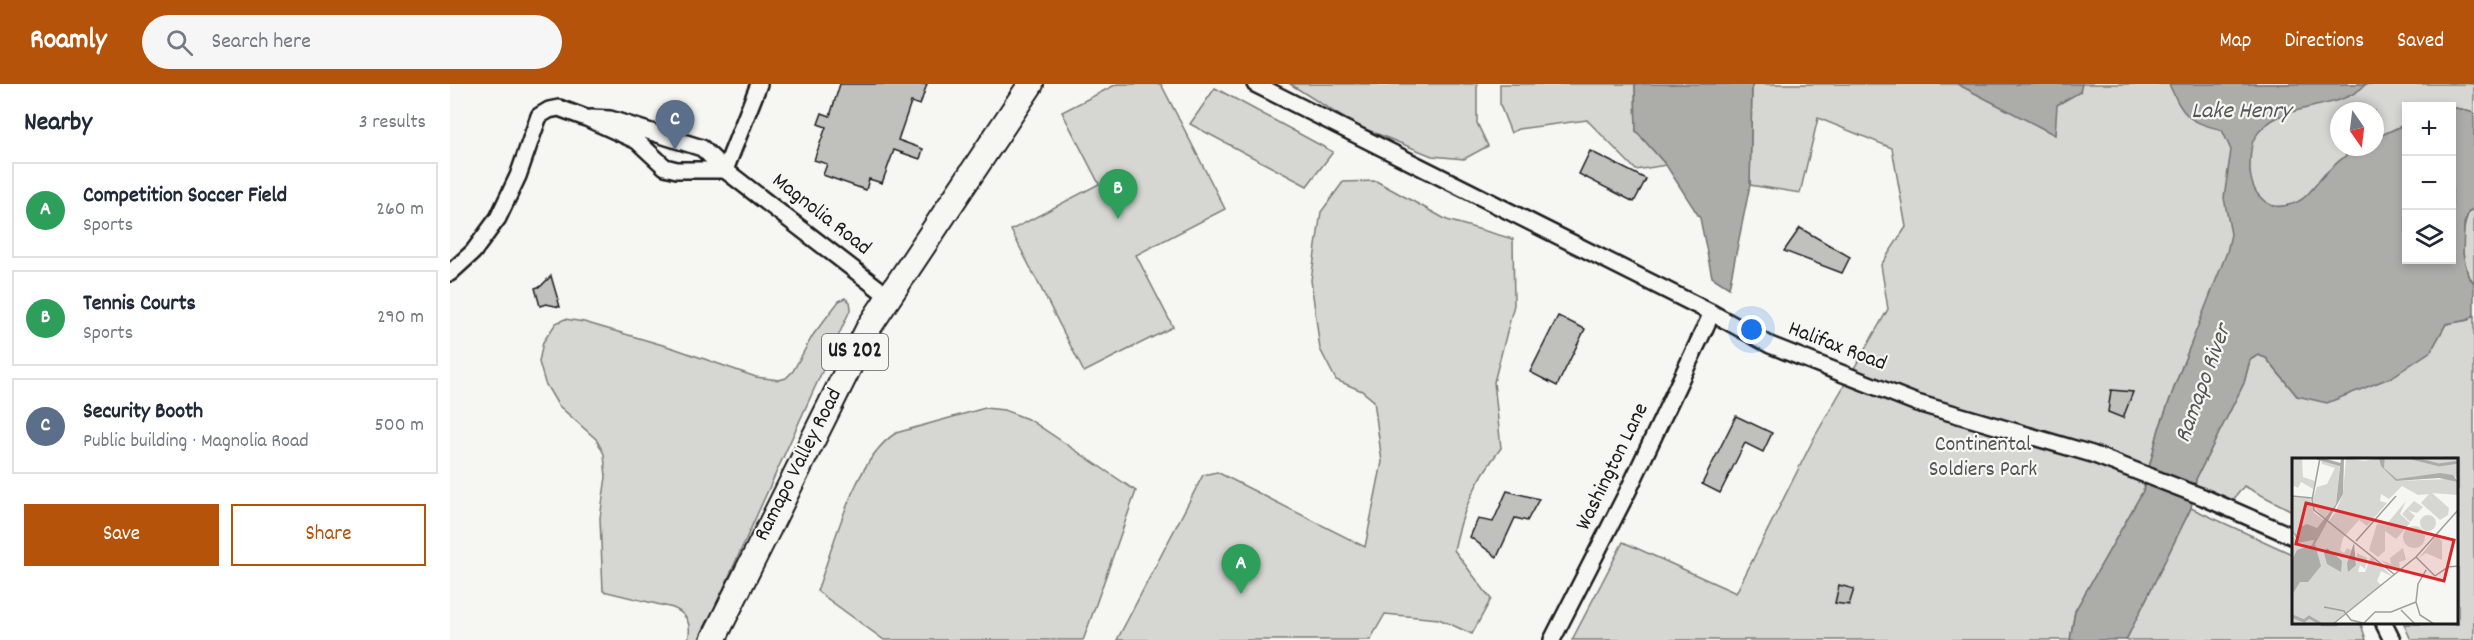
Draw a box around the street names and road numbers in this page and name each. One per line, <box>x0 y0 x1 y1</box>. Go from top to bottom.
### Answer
street label: Magnolia Road <box>765 166 877 264</box>
street label: Halifax Road <box>1783 314 1891 380</box>
road number: US 202 <box>822 334 888 370</box>
street label: Ramapo Valley Road <box>747 383 851 547</box>
street label: Washington Lane <box>1569 398 1657 536</box>

